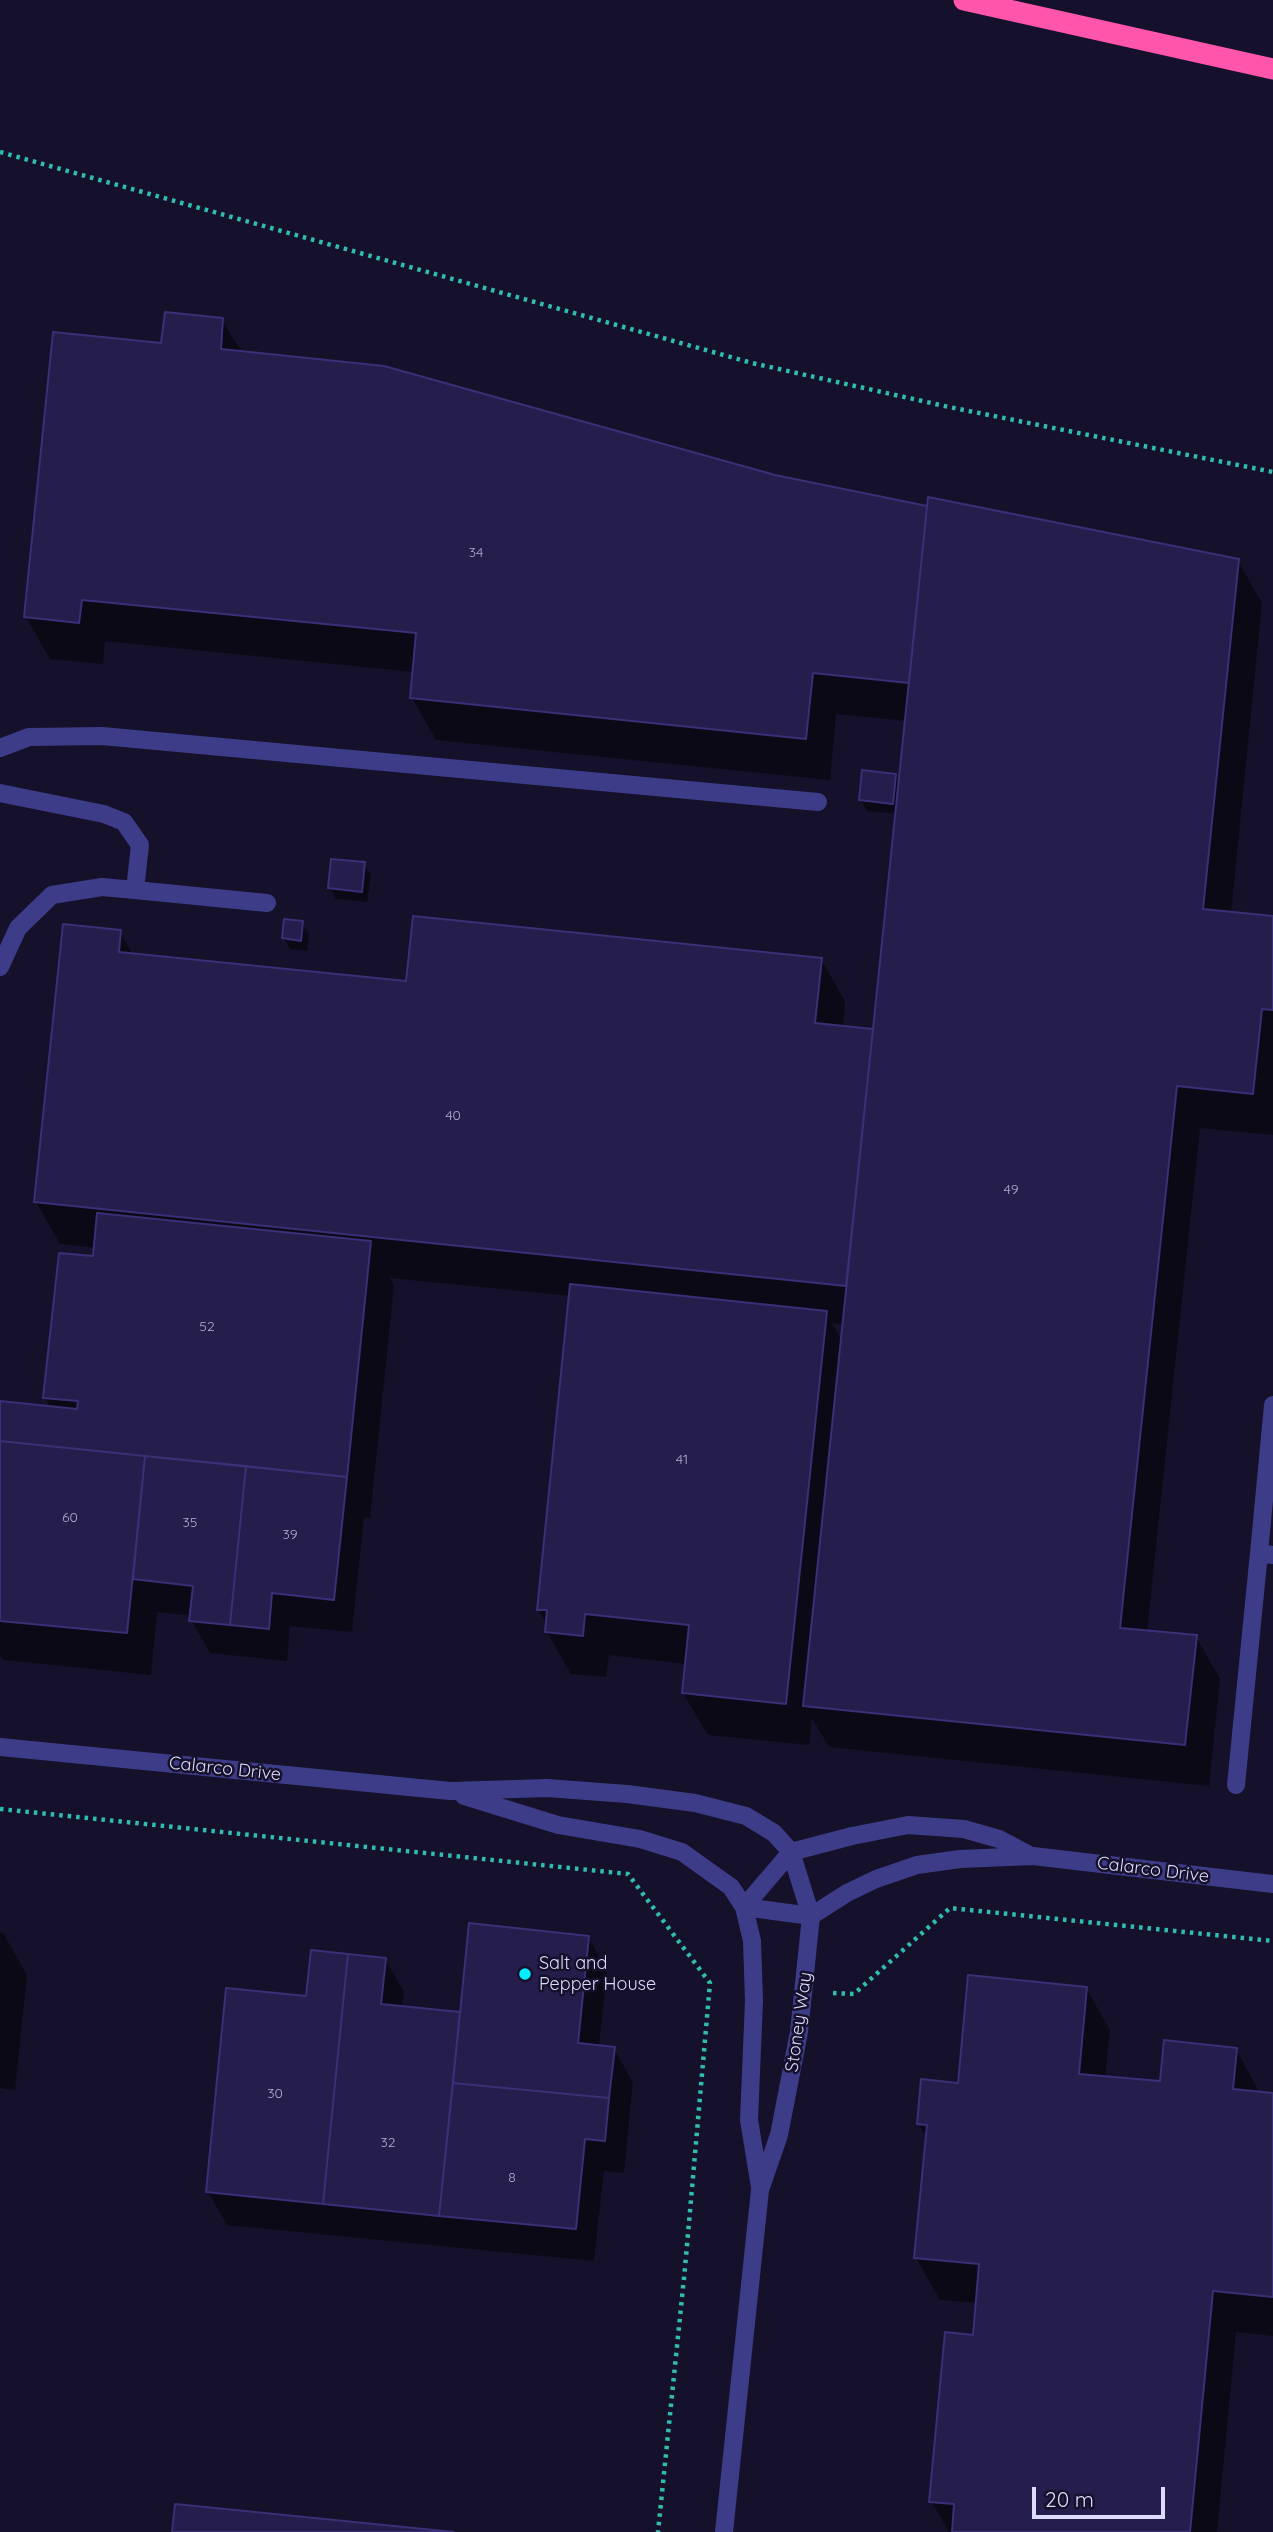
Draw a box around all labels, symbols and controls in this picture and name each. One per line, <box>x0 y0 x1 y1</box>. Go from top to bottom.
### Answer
house number: 34 <box>469 545 483 561</box>
house number: 40 <box>445 1108 461 1124</box>
house number: 49 <box>1004 1182 1018 1198</box>
house number: 52 <box>199 1319 215 1335</box>
house number: 41 <box>676 1452 688 1468</box>
house number: 60 <box>62 1510 78 1526</box>
house number: 35 <box>183 1515 197 1531</box>
house number: 39 <box>282 1527 298 1543</box>
street label: Calarco Drive <box>168 1752 282 1786</box>
street label: Calarco Drive <box>1096 1852 1210 1888</box>
place label: Salt and Pepper House <box>539 1953 656 1996</box>
marker: Salt and Pepper House <box>517 1966 533 1982</box>
street label: Stoney Way <box>781 1970 817 2074</box>
house number: 30 <box>267 2086 283 2102</box>
house number: 32 <box>380 2135 396 2151</box>
house number: 8 <box>508 2170 516 2186</box>
scale bar <box>1035 2472 1168 2516</box>
text: 20 m <box>1045 2486 1094 2512</box>

